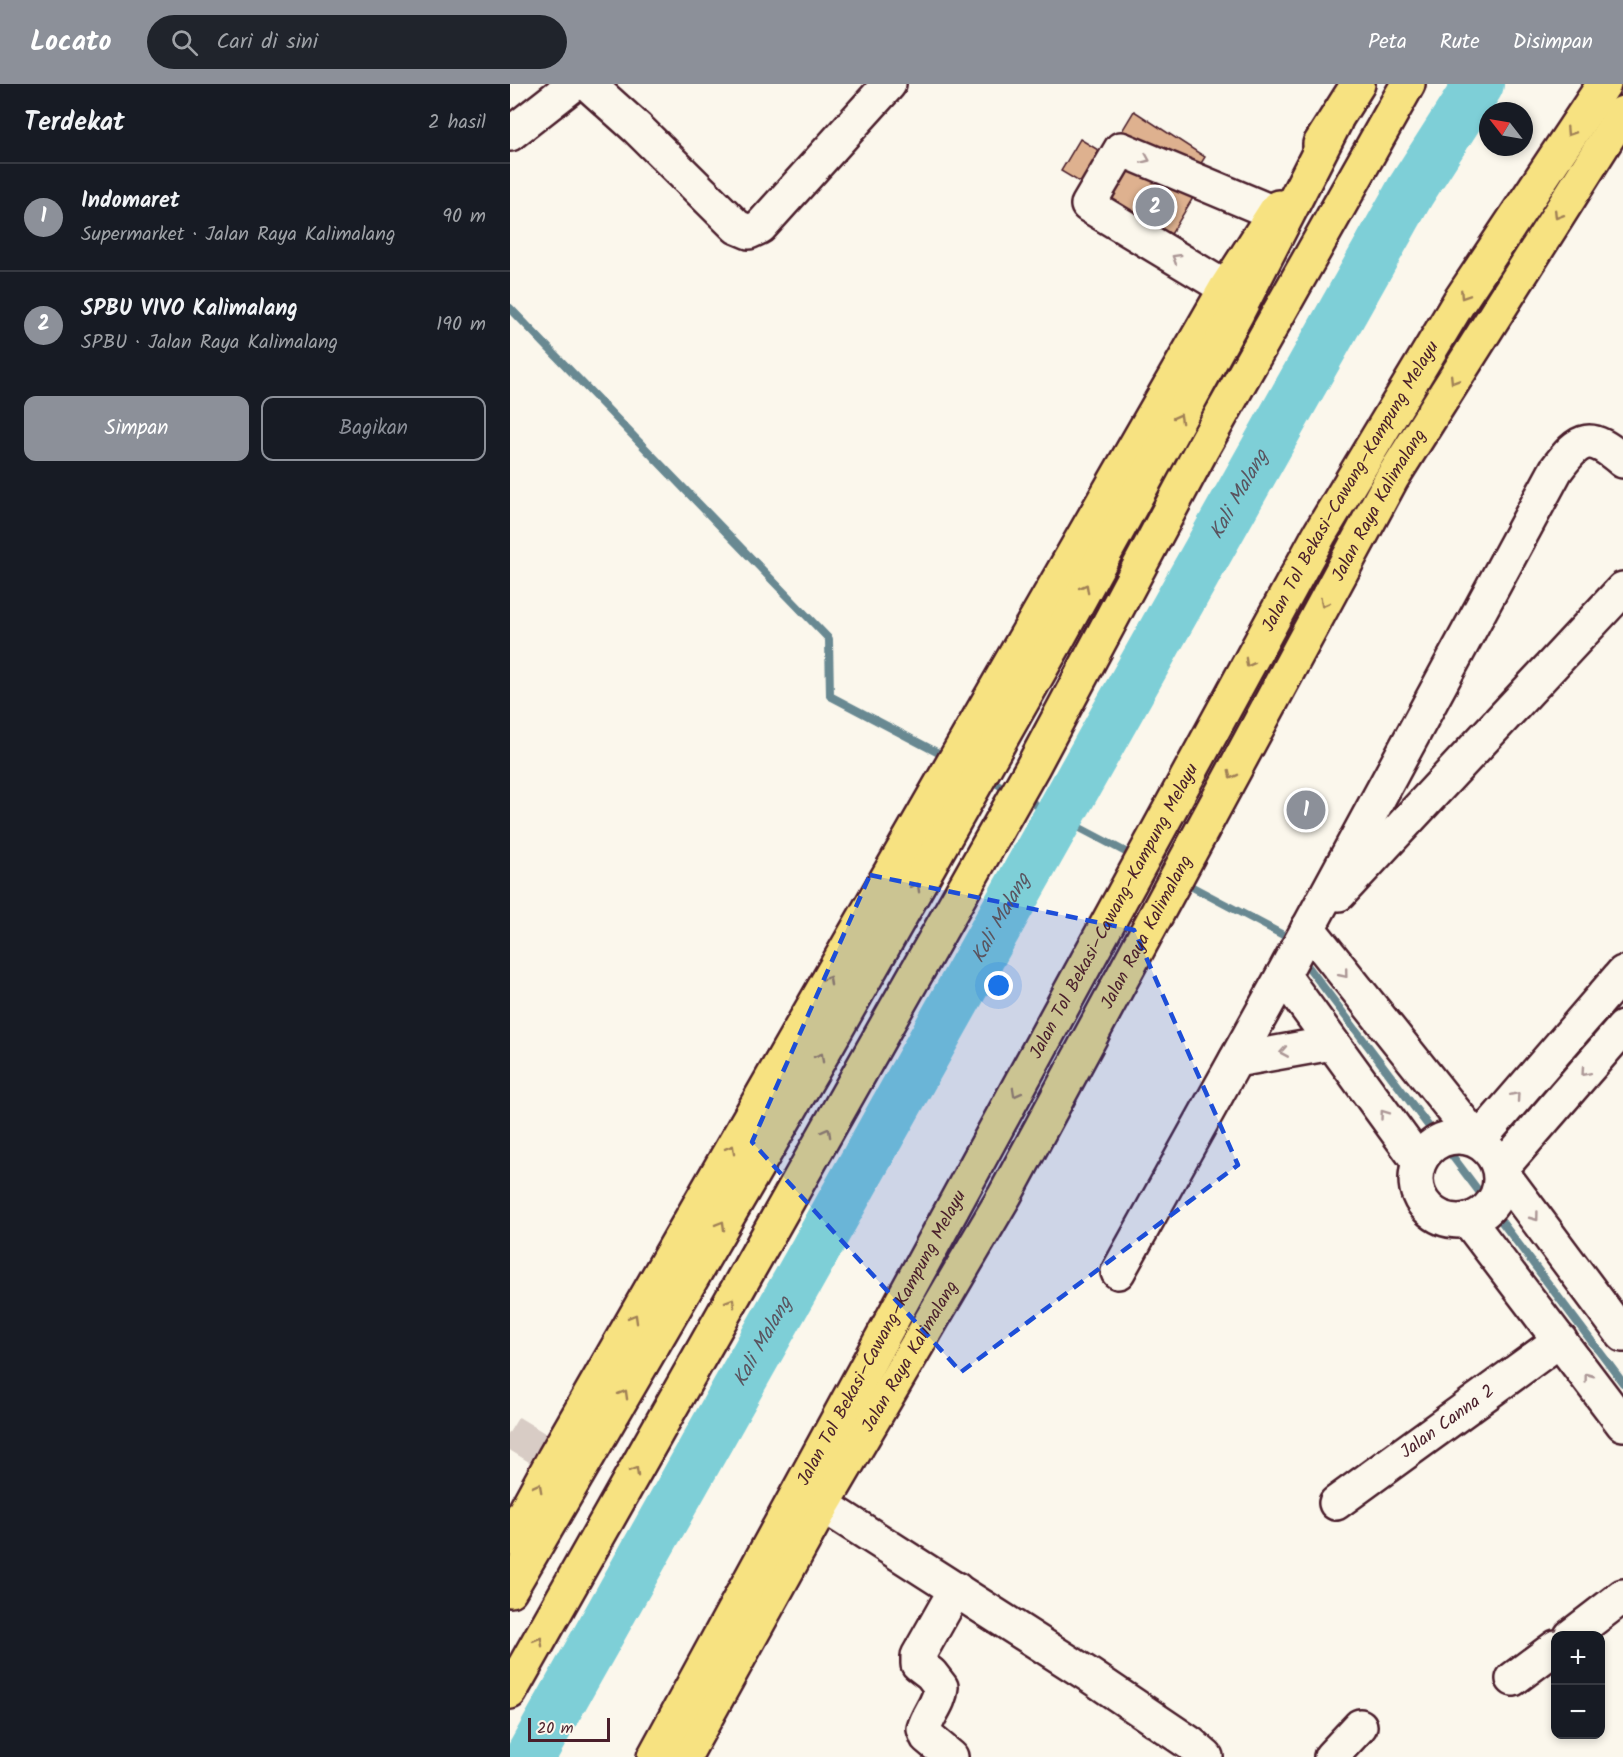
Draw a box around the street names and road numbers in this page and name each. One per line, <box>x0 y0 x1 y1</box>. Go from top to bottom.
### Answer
street label: Jalan Tol Bekasi–Cawang–Kampung Melayu <box>1254 335 1447 637</box>
street label: Jalan Raya Kalimalang <box>1324 423 1434 587</box>
street label: Jalan Tol Bekasi–Cawang–Kampung Melayu <box>1022 758 1207 1064</box>
street label: Jalan Raya Kalimalang <box>1093 850 1200 1014</box>
street label: Jalan Tol Bekasi–Cawang–Kampung Melayu <box>790 1185 974 1491</box>
street label: Jalan Raya Kalimalang <box>854 1275 966 1438</box>
street label: Jalan Canna 2 <box>1394 1377 1501 1466</box>

